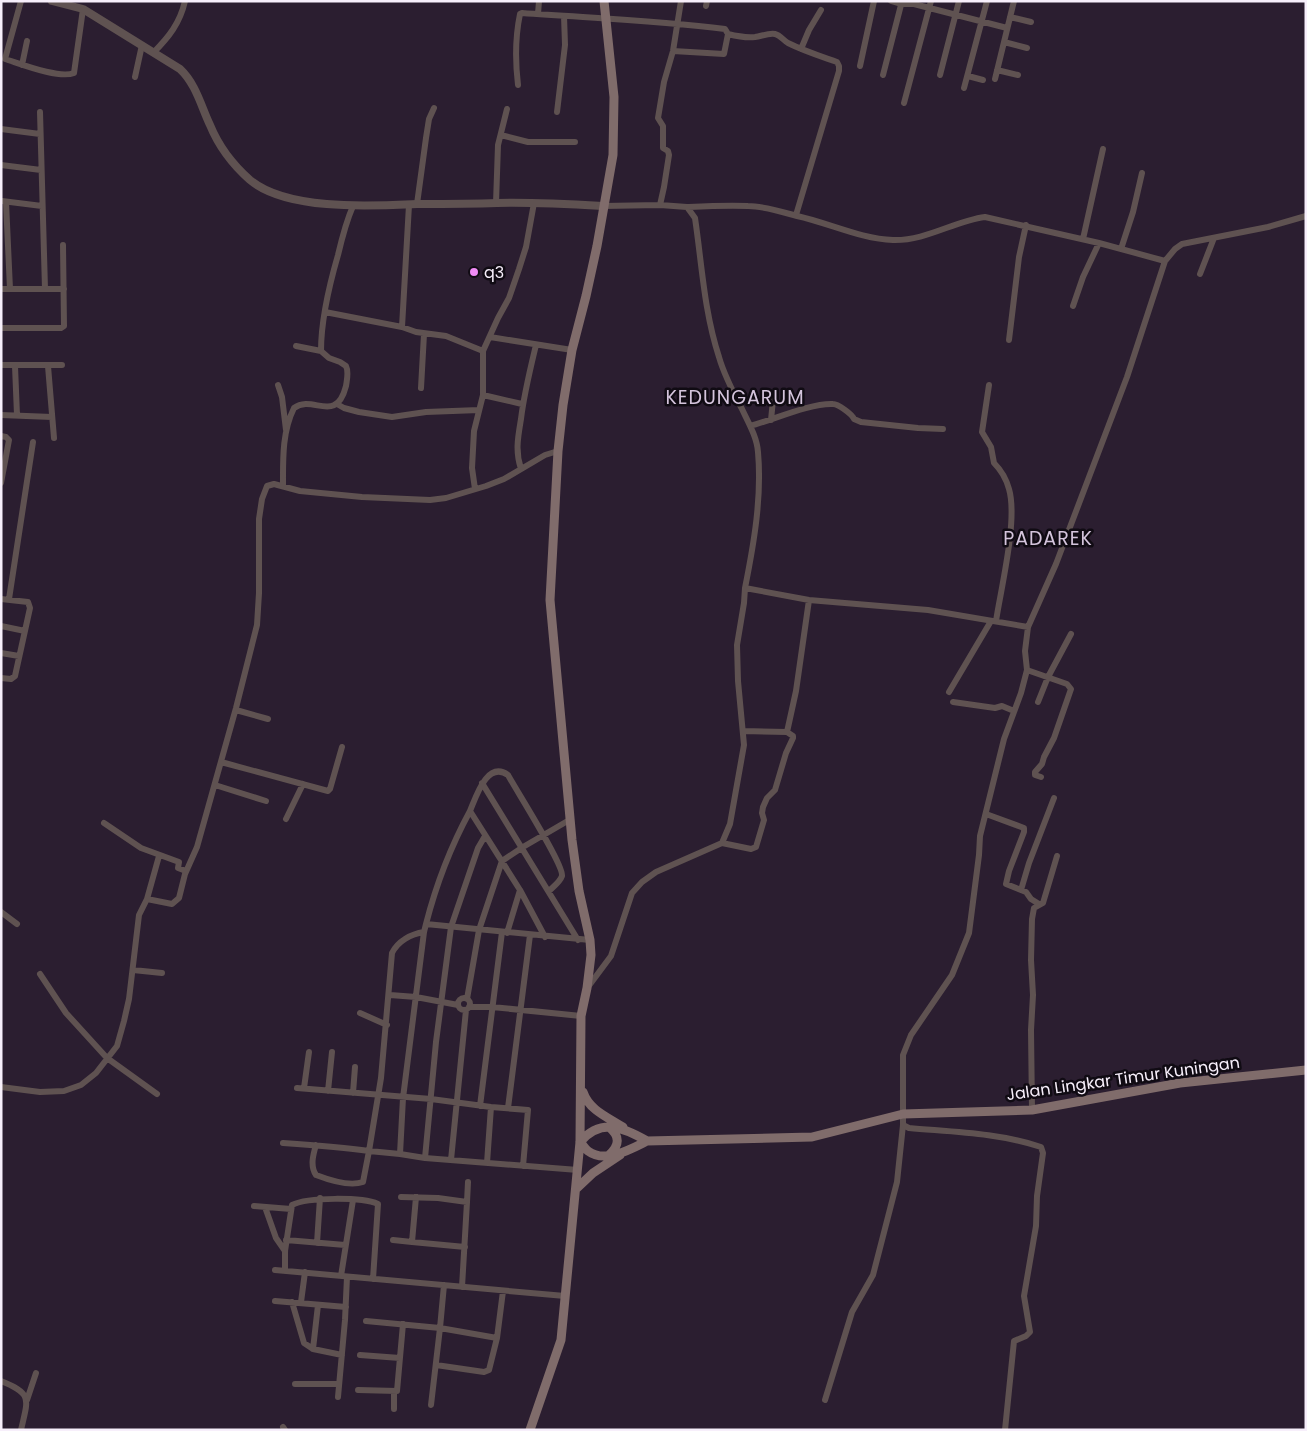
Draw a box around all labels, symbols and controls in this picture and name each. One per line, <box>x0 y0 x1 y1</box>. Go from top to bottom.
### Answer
place label: q3 <box>484 261 504 284</box>
marker: q3 <box>468 266 480 278</box>
district label: KEDUNGARUM <box>665 384 805 411</box>
district label: PADAREK <box>1003 525 1093 552</box>
street label: Jalan Lingkar Timur Kuningan <box>1005 1051 1241 1106</box>

